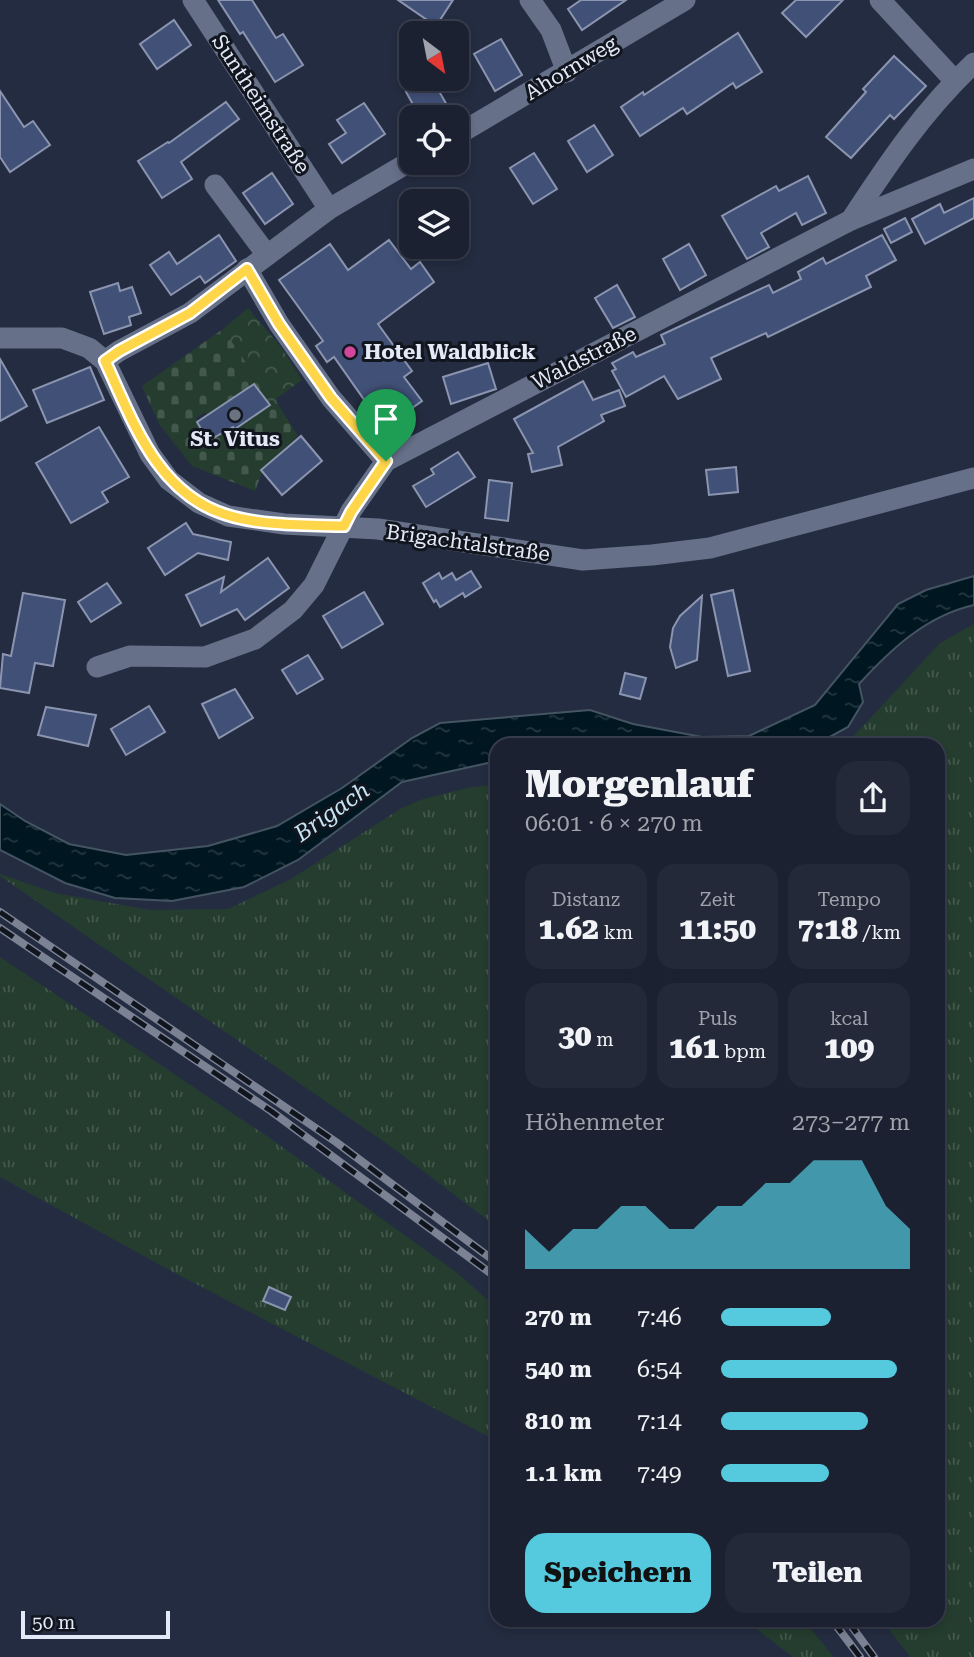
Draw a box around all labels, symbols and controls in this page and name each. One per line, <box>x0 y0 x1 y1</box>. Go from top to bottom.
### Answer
north arrow <box>399 21 469 91</box>
map controls <box>399 21 469 259</box>
street label: Suntheimstraße <box>207 30 315 178</box>
street label: Ahornweg <box>520 31 622 105</box>
button: locate <box>399 105 469 175</box>
button: layers <box>399 189 469 259</box>
street label: Waldstraße <box>528 321 640 395</box>
place label: Hotel Waldblick <box>364 340 536 364</box>
marker: Hotel Waldblick <box>342 344 358 360</box>
pin <box>356 389 416 461</box>
icon: arrive <box>367 400 405 438</box>
marker: St. Vitus <box>227 407 243 423</box>
place label: St. Vitus <box>190 427 280 451</box>
street label: Brigachtalstraße <box>384 520 552 566</box>
button: share <box>836 761 910 835</box>
text: Morgenlauf <box>525 762 753 806</box>
water label: Brigach <box>289 776 375 848</box>
text: 06:01 · 6 × 270 m <box>525 810 703 837</box>
text: Distanz <box>552 888 620 911</box>
text: Zeit <box>700 888 735 911</box>
text: Tempo <box>817 888 881 911</box>
text: 1.62 <box>539 911 599 946</box>
text: 11:50 <box>679 911 756 946</box>
text: 7:18 <box>797 911 858 946</box>
text: km <box>599 921 633 944</box>
text: /km <box>858 921 901 944</box>
text: Puls <box>698 1007 737 1030</box>
text: kcal <box>830 1007 868 1030</box>
text: 30 <box>558 1018 592 1053</box>
text: m <box>592 1028 614 1051</box>
text: 161 <box>669 1030 719 1065</box>
text: 109 <box>824 1030 874 1065</box>
text: bpm <box>719 1040 766 1063</box>
text: Höhenmeter <box>525 1109 664 1136</box>
text: 273–277 m <box>792 1109 910 1136</box>
text: 270 m <box>525 1304 592 1331</box>
text: 7:46 <box>637 1304 682 1331</box>
text: 540 m <box>525 1356 592 1383</box>
text: 6:54 <box>637 1356 682 1383</box>
text: 810 m <box>525 1408 592 1435</box>
text: 7:14 <box>637 1408 682 1435</box>
text: 1.1 km <box>525 1460 602 1487</box>
text: 7:49 <box>637 1460 682 1487</box>
button: Speichern <box>525 1533 711 1613</box>
button: Teilen <box>725 1533 910 1613</box>
scale bar <box>21 1608 170 1640</box>
text: 50 m <box>32 1611 75 1634</box>

